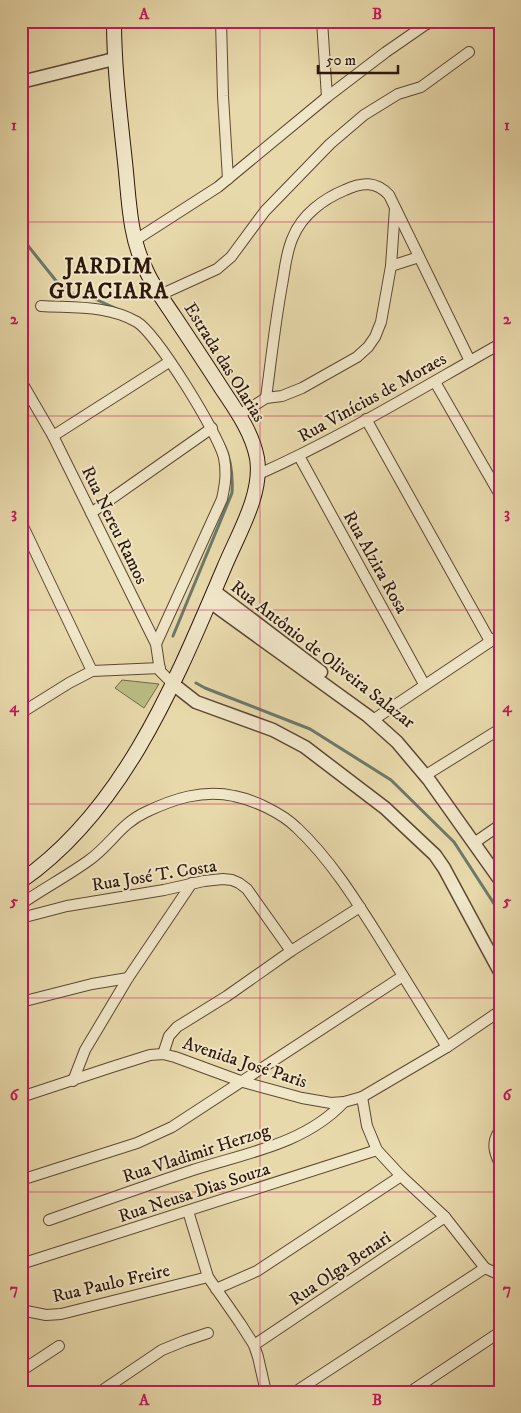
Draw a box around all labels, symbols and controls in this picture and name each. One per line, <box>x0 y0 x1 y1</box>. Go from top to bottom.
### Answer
text: A <box>138 4 150 24</box>
text: B <box>372 4 382 24</box>
scale bar <box>318 42 398 74</box>
text: 50 m <box>326 51 356 70</box>
text: 1 <box>11 115 17 135</box>
text: 1 <box>504 115 510 135</box>
district label: JARDIM GUACIARA <box>49 253 169 305</box>
street label: Estrada das Olarias <box>179 299 270 426</box>
text: 2 <box>10 309 19 329</box>
text: 2 <box>503 309 512 329</box>
street label: Rua Vinícius de Moraes <box>295 348 450 448</box>
street label: Rua Nereu Ramos <box>76 463 152 588</box>
text: 3 <box>11 503 17 523</box>
text: 3 <box>504 503 510 523</box>
street label: Rua Alzira Rosa <box>338 507 413 618</box>
street label: Rua Antônio de Oliveira Salazar <box>226 576 419 734</box>
text: 4 <box>8 697 19 717</box>
text: 4 <box>501 697 512 717</box>
street label: Rua José T. Costa <box>90 855 219 897</box>
text: 5 <box>9 891 18 911</box>
text: 5 <box>502 891 511 911</box>
street label: Avenida José Paris <box>180 1033 310 1093</box>
text: 6 <box>10 1085 20 1105</box>
text: 6 <box>503 1085 513 1105</box>
street label: Rua Vladimir Herzog <box>120 1120 273 1188</box>
street label: Rua Neusa Dias Souza <box>116 1158 273 1228</box>
street label: Rua Olga Benari <box>286 1227 395 1311</box>
street label: Rua Paulo Freire <box>50 1260 172 1308</box>
text: 7 <box>10 1279 18 1299</box>
text: 7 <box>503 1279 511 1299</box>
text: A <box>138 1390 150 1410</box>
text: B <box>372 1390 382 1410</box>

